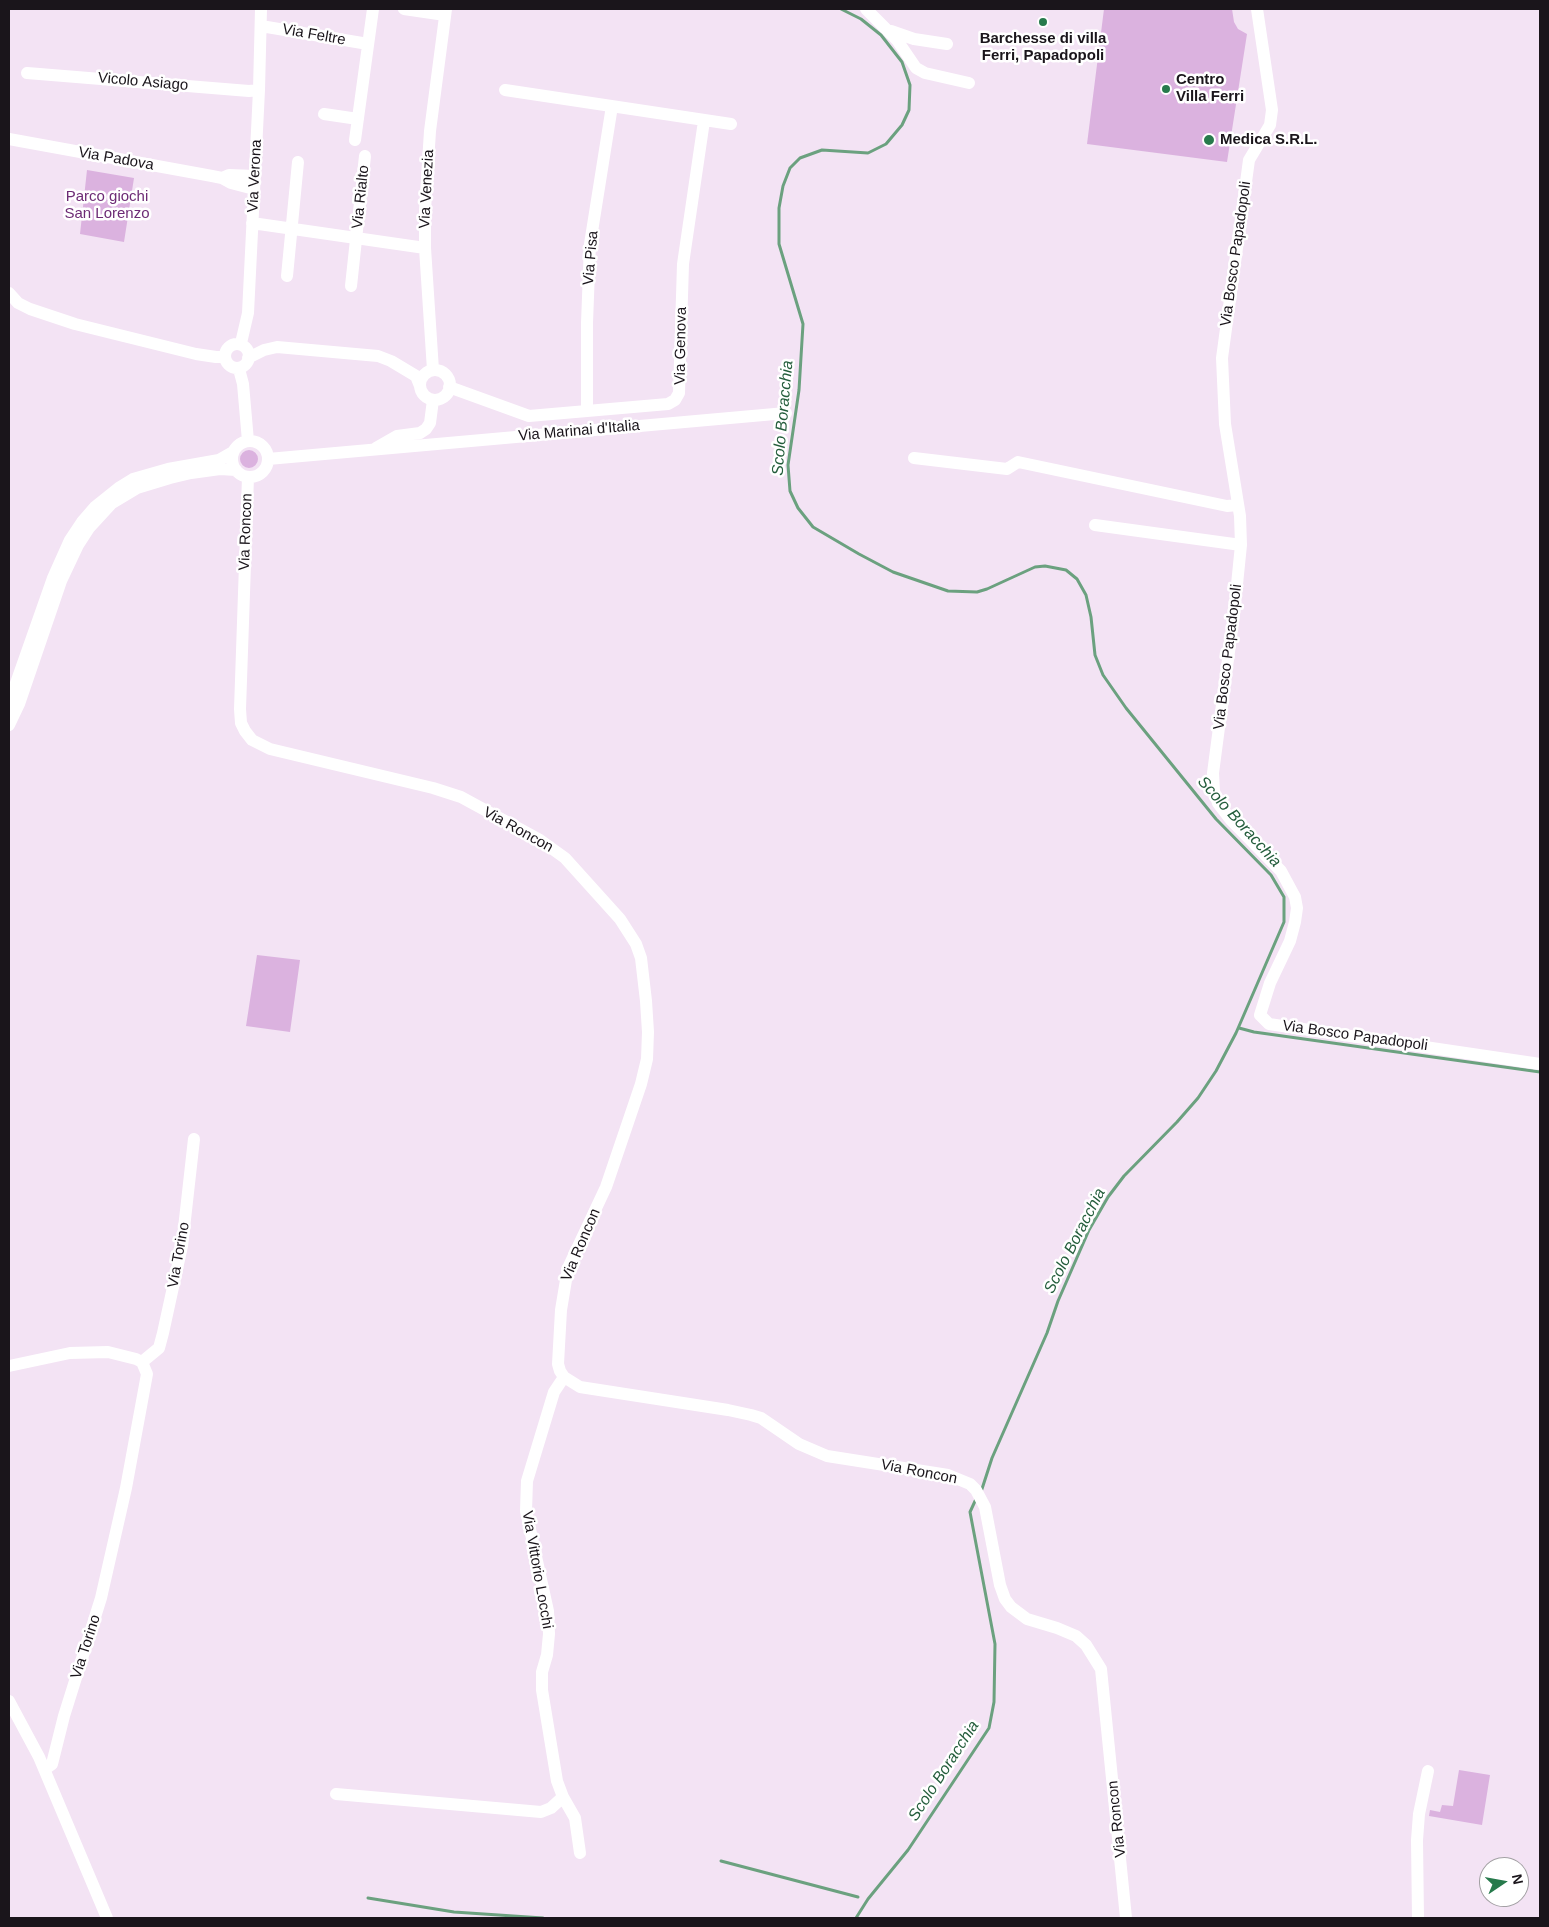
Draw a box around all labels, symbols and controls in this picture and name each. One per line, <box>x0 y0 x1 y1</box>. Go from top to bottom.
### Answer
marker: Barchesse di villa Ferri, Papadopoli <box>1037 16 1049 28</box>
street label: Via Feltre <box>281 21 347 49</box>
place label: Barchesse di villa Ferri, Papadopoli <box>980 30 1106 65</box>
street label: Vicolo Asiago <box>97 69 189 95</box>
place label: Centro Villa Ferri <box>1176 71 1244 106</box>
marker: Centro Villa Ferri <box>1160 83 1172 95</box>
place label: Medica S.R.L. <box>1220 131 1318 149</box>
marker: Medica S.R.L. <box>1202 133 1216 147</box>
street label: Via Verona <box>244 139 266 213</box>
street label: Via Padova <box>77 143 155 175</box>
street label: Via Venezia <box>416 149 438 229</box>
street label: Via Rialto <box>349 164 373 230</box>
street label: Via Bosco Papadopoli <box>1217 180 1255 328</box>
park label: Parco giochi San Lorenzo <box>64 188 150 223</box>
street label: Via Pisa <box>580 230 602 286</box>
street label: Via Genova <box>671 307 691 385</box>
water label: Scolo Boracchia <box>768 360 798 476</box>
street label: Via Marinai d'Italia <box>518 417 640 445</box>
street label: Via Roncon <box>236 493 256 571</box>
street label: Via Bosco Papadopoli <box>1210 583 1246 731</box>
water label: Scolo Boracchia <box>1193 773 1285 871</box>
street label: Via Roncon <box>480 803 556 857</box>
street label: Via Bosco Papadopoli <box>1281 1017 1429 1055</box>
water label: Scolo Boracchia <box>1040 1185 1110 1297</box>
street label: Via Roncon <box>558 1206 604 1284</box>
street label: Via Torino <box>164 1221 194 1289</box>
street label: Via Roncon <box>879 1456 959 1488</box>
street label: Via Vittorio Locchi <box>518 1510 556 1630</box>
street label: Via Torino <box>67 1613 105 1681</box>
water label: Scolo Boracchia <box>904 1717 984 1825</box>
street label: Via Roncon <box>1104 1780 1130 1858</box>
north arrow <box>1479 1857 1529 1907</box>
text: N <box>1509 1872 1527 1886</box>

